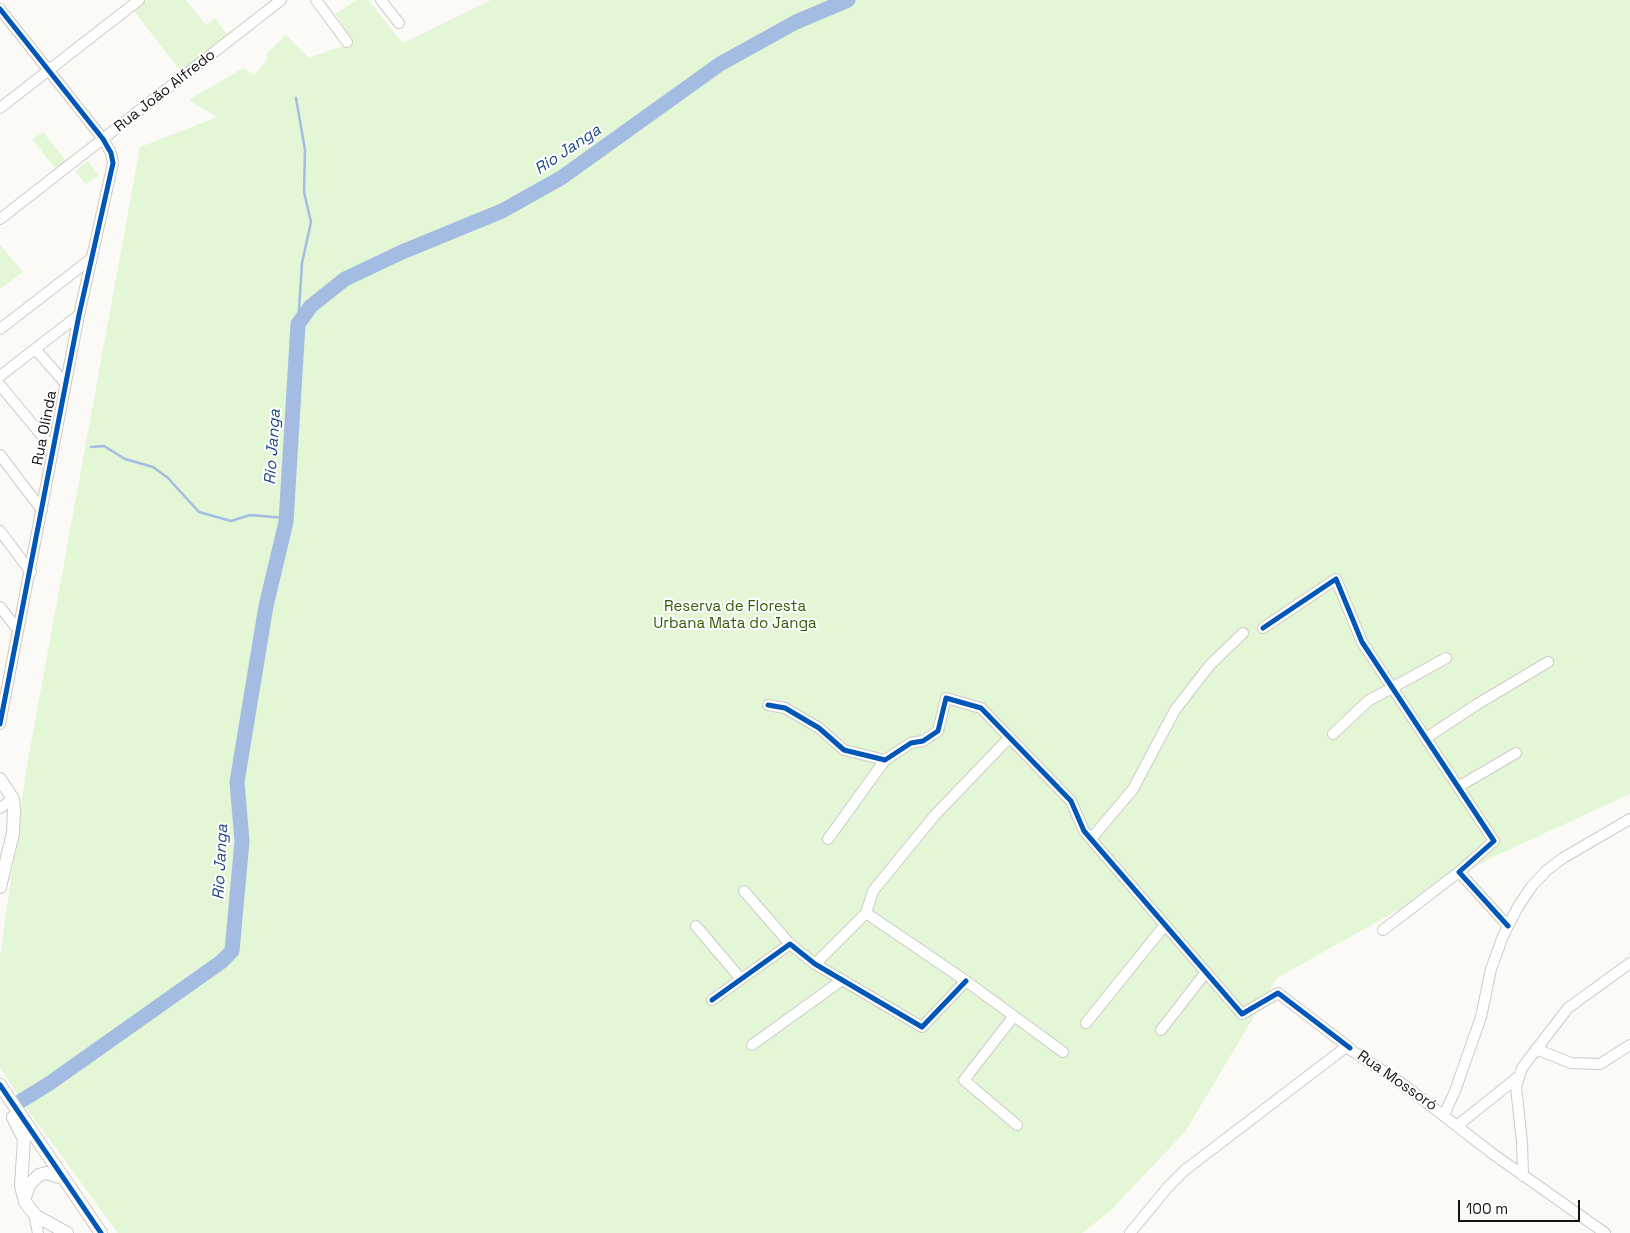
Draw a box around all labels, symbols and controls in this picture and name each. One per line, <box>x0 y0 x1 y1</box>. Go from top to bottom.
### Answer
street label: Rua João Alfredo <box>111 46 219 136</box>
water label: Rio Janga <box>531 121 605 179</box>
street label: Rua Olinda <box>29 389 61 467</box>
water label: Rio Janga <box>261 409 285 485</box>
park label: Reserva de Floresta Urbana Mata do Janga <box>653 598 817 633</box>
water label: Rio Janga <box>209 824 233 900</box>
street label: Rua Mossoró <box>1354 1047 1440 1115</box>
scale bar <box>1460 1190 1582 1222</box>
text: 100 m <box>1466 1199 1508 1218</box>

